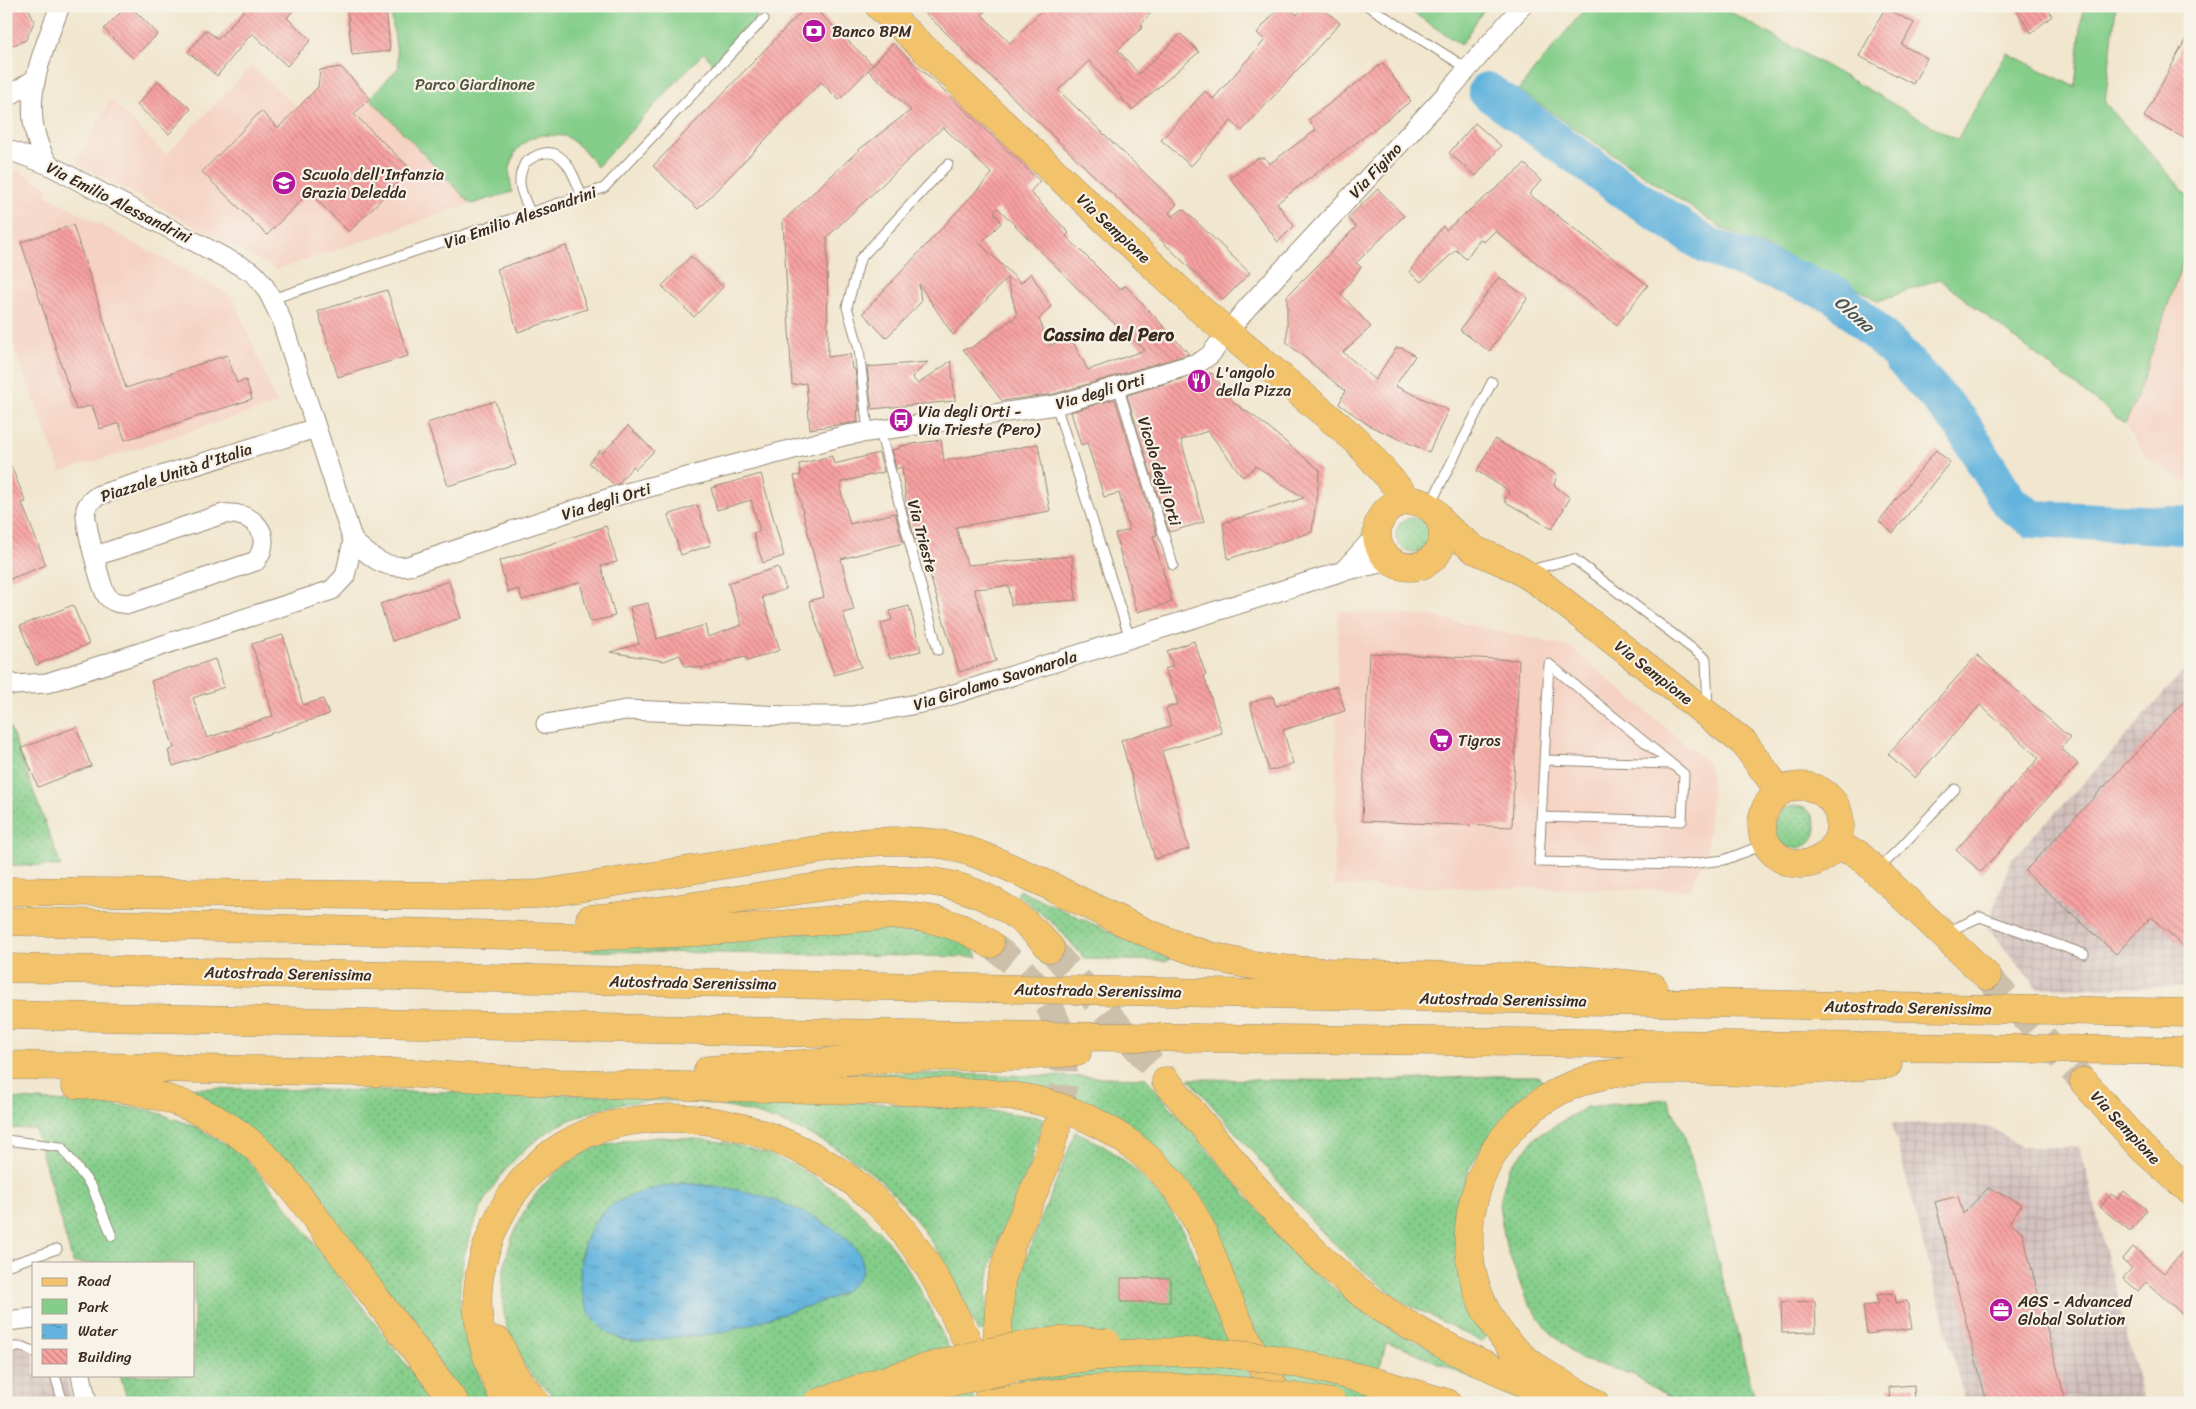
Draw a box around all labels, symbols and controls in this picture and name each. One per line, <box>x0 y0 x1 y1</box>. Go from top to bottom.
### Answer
place label: Banco BPM <box>832 17 912 46</box>
bank icon: Banco BPM <box>801 18 827 44</box>
park label: Parco Giardinone <box>415 70 535 99</box>
street label: Via Figino <box>1341 135 1409 205</box>
street label: Via Emilio Alessandrini <box>41 153 197 252</box>
place label: Scuola dell'Infanzia Grazia Deledda <box>302 160 444 207</box>
school or university icon: Scuola dell'Infanzia Grazia Deledda <box>271 170 297 196</box>
street label: Via Emilio Alessandrini <box>440 178 601 257</box>
street label: Via Sempione <box>1070 186 1158 271</box>
water label: Olona <box>1827 287 1883 342</box>
district label: Cassina del Pero <box>1043 319 1174 351</box>
place label: L'angolo della Pizza <box>1216 358 1291 405</box>
street label: Via degli Orti <box>1052 365 1149 418</box>
restaurant icon: L'angolo della Pizza <box>1186 368 1212 394</box>
place label: Via degli Orti - Via Trieste (Pero) <box>918 397 1041 444</box>
bus stop icon: Via degli Orti - Via Trieste (Pero) <box>888 407 914 433</box>
street label: Vicolo degli Orti <box>1129 413 1190 530</box>
street label: Piazzale Unità d'Italia <box>97 434 256 511</box>
street label: Via degli Orti <box>558 474 655 529</box>
street label: Via Trieste <box>899 496 946 576</box>
street label: Via Sempione <box>1608 632 1700 713</box>
street label: Via Girolamo Savonarola <box>910 642 1081 719</box>
place label: Tigros <box>1458 726 1501 755</box>
supermarket icon: Tigros <box>1428 727 1454 753</box>
street label: Autostrada Serenissima <box>203 958 372 989</box>
street label: Autostrada Serenissima <box>608 967 777 998</box>
street label: Autostrada Serenissima <box>1013 975 1182 1006</box>
street label: Autostrada Serenissima <box>1418 984 1587 1015</box>
street label: Autostrada Serenissima <box>1823 992 1992 1023</box>
street label: Via Sempione <box>2083 1083 2168 1172</box>
legend <box>32 1262 195 1376</box>
text: Road <box>78 1268 111 1294</box>
place label: AGS - Advanced Global Solution <box>2017 1287 2133 1334</box>
text: Park <box>78 1294 109 1320</box>
office icon: AGS - Advanced Global Solution <box>1988 1297 2014 1323</box>
text: Water <box>78 1318 118 1344</box>
text: Building <box>78 1344 132 1370</box>

